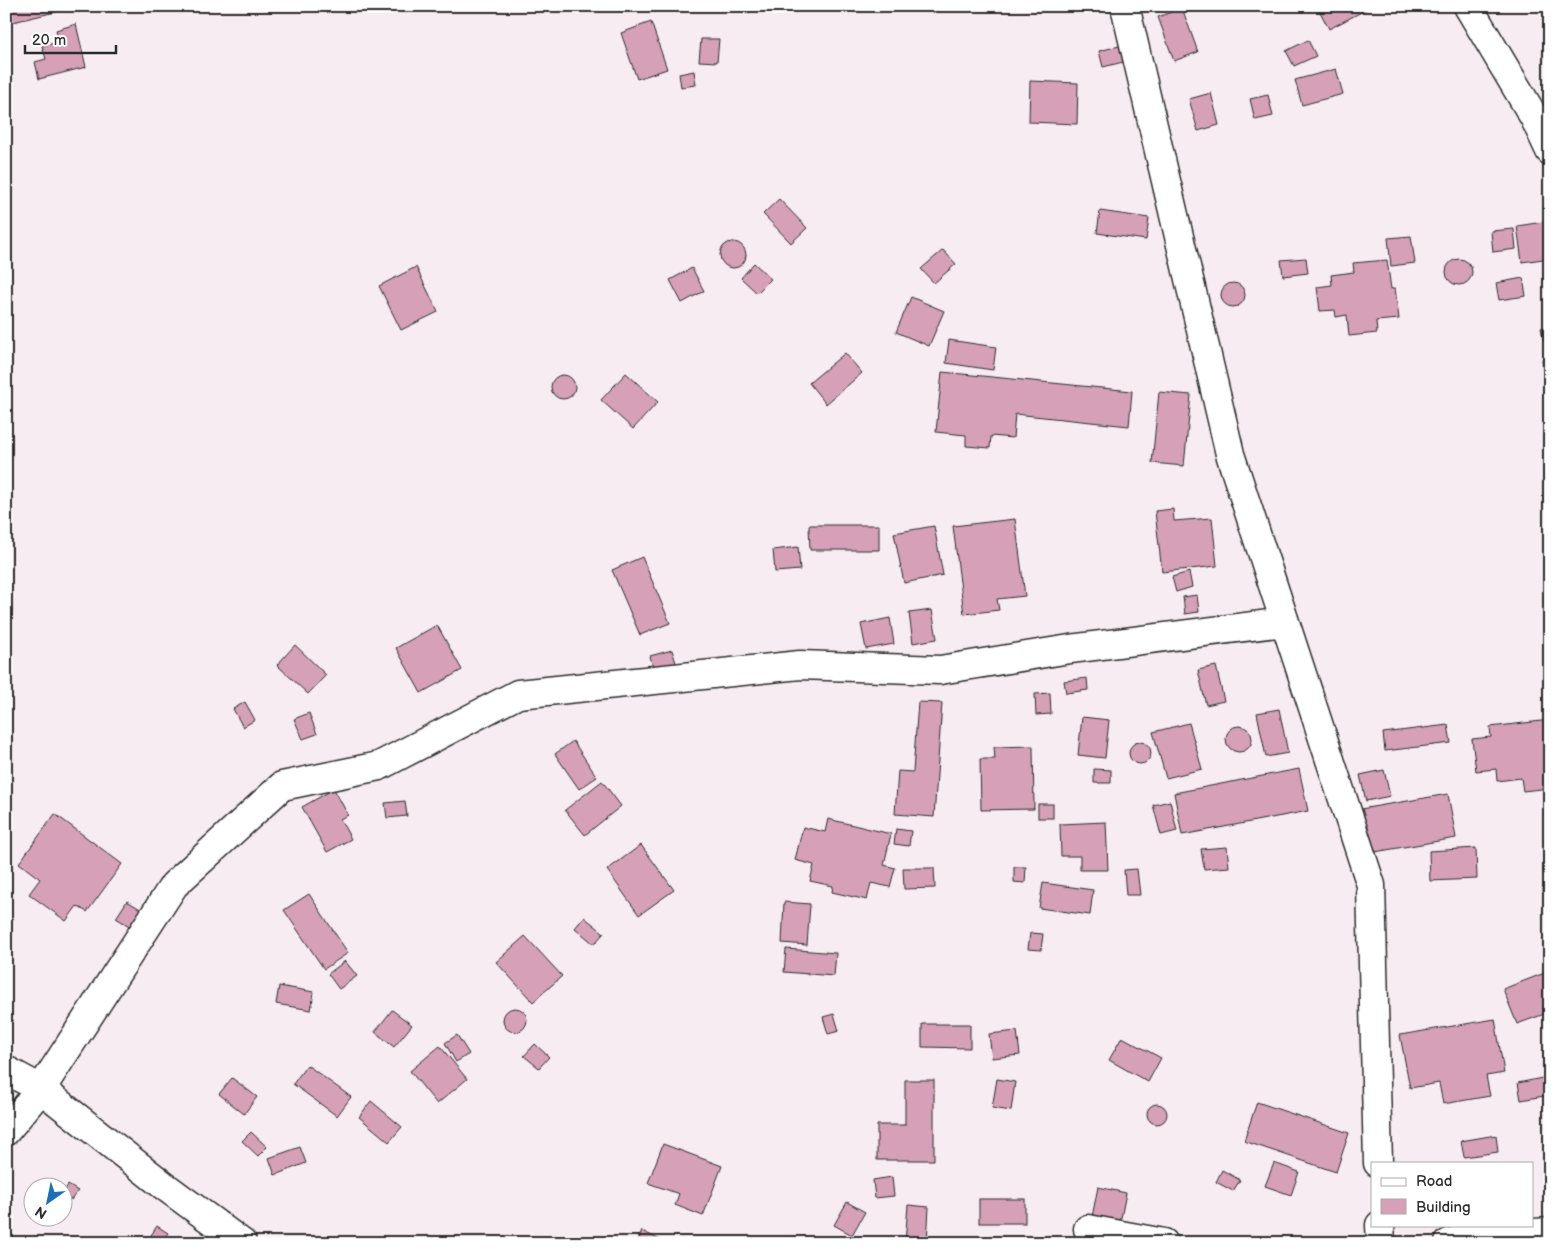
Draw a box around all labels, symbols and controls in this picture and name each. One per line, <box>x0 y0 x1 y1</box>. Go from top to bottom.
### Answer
scale bar <box>25 22 116 54</box>
text: 20 m <box>32 31 66 50</box>
legend <box>1371 1162 1534 1226</box>
text: Road <box>1416 1172 1452 1191</box>
north arrow <box>22 1176 72 1226</box>
text: Building <box>1416 1198 1471 1217</box>
text: N <box>32 1202 50 1222</box>

